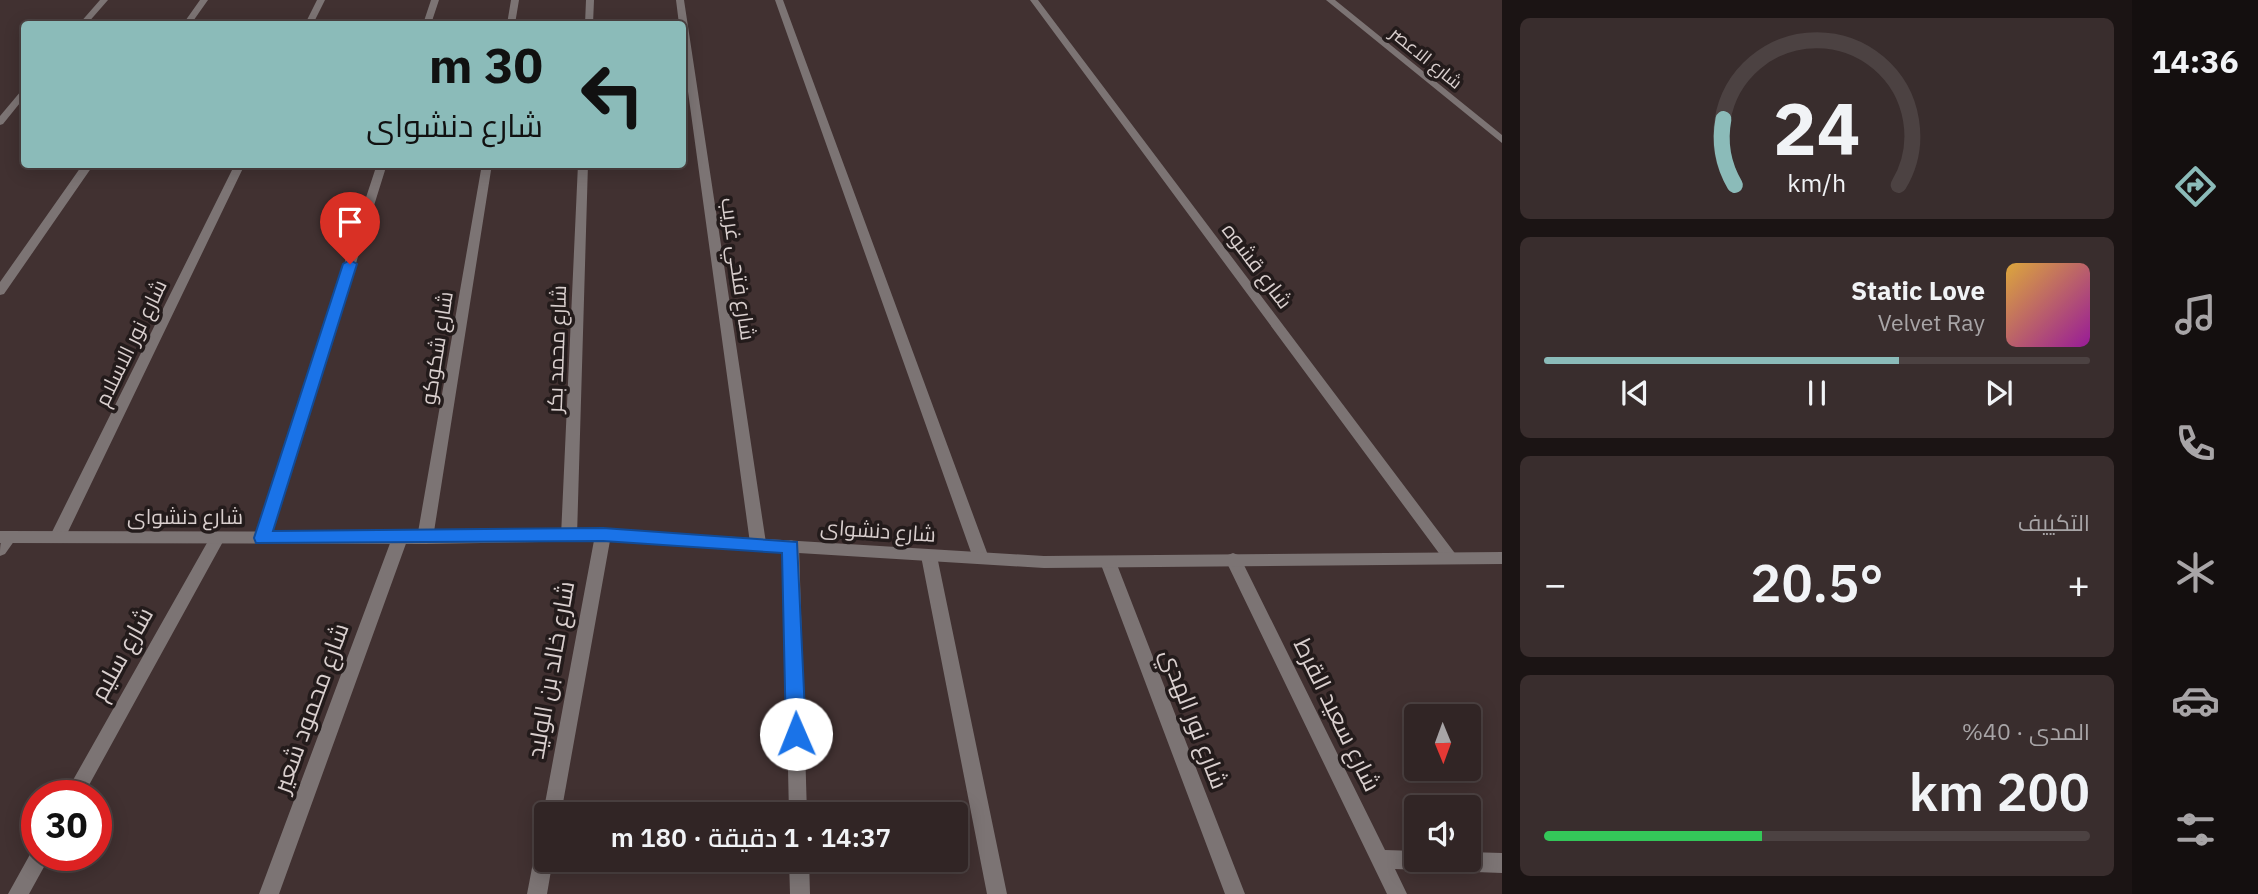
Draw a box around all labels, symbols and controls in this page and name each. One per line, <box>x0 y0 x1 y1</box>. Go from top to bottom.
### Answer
street label: شارع الاعصر <box>1384 21 1467 94</box>
text: 30 m <box>429 33 543 96</box>
text: 14:36 <box>2151 40 2239 82</box>
icon: left <box>567 49 658 140</box>
text: 24 <box>1773 80 1861 175</box>
text: شارع دنشواى <box>366 104 543 146</box>
icon: directions <box>2171 162 2220 211</box>
text: km/h <box>1788 165 1846 198</box>
pin <box>320 192 380 264</box>
street label: شارع فتحي غريب <box>712 196 763 342</box>
icon: arrive <box>331 203 369 241</box>
street label: شارع قشوه <box>1215 217 1299 315</box>
text: Static Love <box>1851 273 1985 307</box>
street label: شارع نور الاسلام <box>87 275 174 411</box>
street label: شارع محمد بكر <box>540 285 573 414</box>
street label: شارع شكوكو <box>413 289 460 407</box>
icon: music <box>2171 290 2220 339</box>
text: Velvet Ray <box>1878 307 1985 337</box>
icon: previous <box>1616 374 1654 412</box>
icon: pause <box>1798 374 1836 412</box>
icon: next <box>1980 374 2018 412</box>
icon: phone <box>2171 419 2220 468</box>
street label: شارع دنشواى <box>127 502 243 531</box>
text: التكييف <box>2018 507 2090 537</box>
street label: شارع دنشواى <box>819 512 937 549</box>
icon: climate <box>2171 548 2220 597</box>
text: 20.5° <box>1750 549 1884 616</box>
text: − <box>1544 559 1567 608</box>
text: + <box>2067 559 2090 608</box>
street label: شارع خالد بن الوليد <box>519 578 582 761</box>
street label: شارع سليم <box>82 601 161 706</box>
street label: شارع محمود شعير <box>264 618 357 799</box>
street label: شارع سعيد القرط <box>1286 633 1389 797</box>
street label: شارع نور الهدي <box>1151 644 1236 794</box>
icon: car <box>2171 676 2220 725</box>
position arrow <box>759 697 833 771</box>
north arrow <box>1404 704 1480 780</box>
map controls <box>1404 704 1481 872</box>
text: المدى · 40% <box>1962 716 2090 746</box>
text: 200 km <box>1909 758 2090 825</box>
speed limit sign: 30 <box>21 780 112 871</box>
button: sound <box>1404 795 1481 872</box>
icon: filters <box>2171 805 2220 854</box>
text: 14:37 · 1 دقيقة · 180 m <box>611 820 891 854</box>

